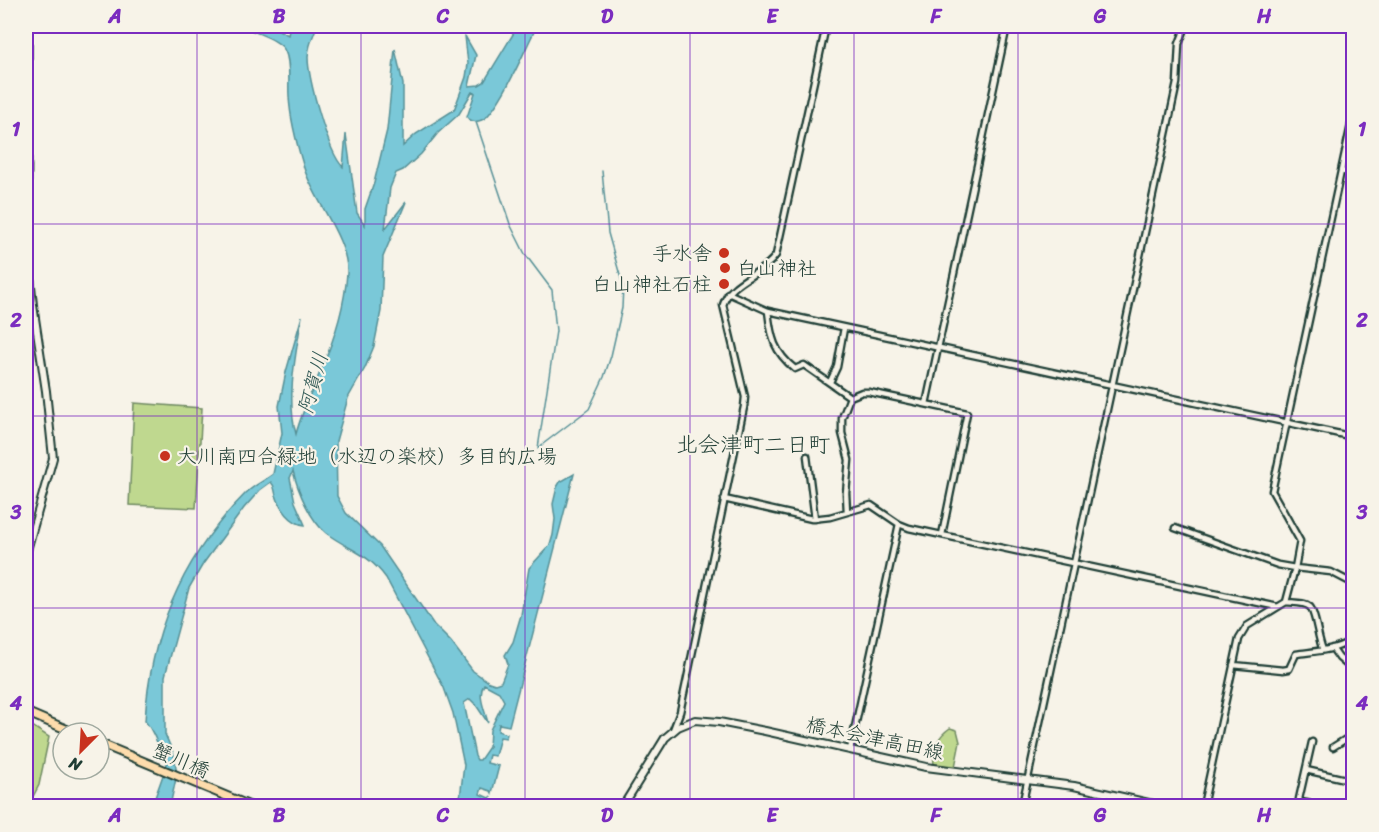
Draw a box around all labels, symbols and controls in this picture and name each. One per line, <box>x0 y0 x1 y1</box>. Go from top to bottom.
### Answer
text: A <box>107 0 122 34</box>
text: B <box>273 0 286 34</box>
text: C <box>436 0 450 34</box>
text: D <box>601 0 614 34</box>
text: E <box>766 0 779 34</box>
text: F <box>930 0 943 34</box>
text: G <box>1093 0 1107 34</box>
text: H <box>1256 0 1272 34</box>
text: 1 <box>12 112 21 147</box>
text: 1 <box>1358 112 1367 147</box>
place label: 手水舎 <box>652 236 712 271</box>
marker: 手水舎 <box>717 246 731 260</box>
place label: 白山神社 <box>737 251 817 286</box>
marker: 白山神社 <box>718 261 732 275</box>
place label: 白山神社石柱 <box>592 267 712 302</box>
marker: 白山神社石柱 <box>717 277 731 291</box>
text: 2 <box>9 303 22 338</box>
text: 2 <box>1355 303 1368 338</box>
water label: 阿賀川 <box>286 348 340 418</box>
district label: 北会津町二日町 <box>676 425 830 464</box>
place label: 大川南四合緑地（水辺の楽校）多目的広場 <box>177 439 557 474</box>
marker: 大川南四合緑地（水辺の楽校）多目的広場 <box>158 449 172 463</box>
text: 3 <box>10 495 22 530</box>
text: 3 <box>1356 495 1368 530</box>
text: 4 <box>9 686 23 721</box>
text: 4 <box>1355 686 1369 721</box>
street label: 橋本会津高田線 <box>803 707 947 770</box>
north arrow <box>51 721 111 781</box>
street label: 蟹川橋 <box>146 733 215 788</box>
text: N <box>63 748 87 780</box>
text: A <box>107 798 122 832</box>
text: B <box>273 798 286 832</box>
text: C <box>436 798 450 832</box>
text: D <box>601 798 614 832</box>
text: E <box>766 798 779 832</box>
text: F <box>930 798 943 832</box>
text: G <box>1093 798 1107 832</box>
text: H <box>1256 798 1272 832</box>

